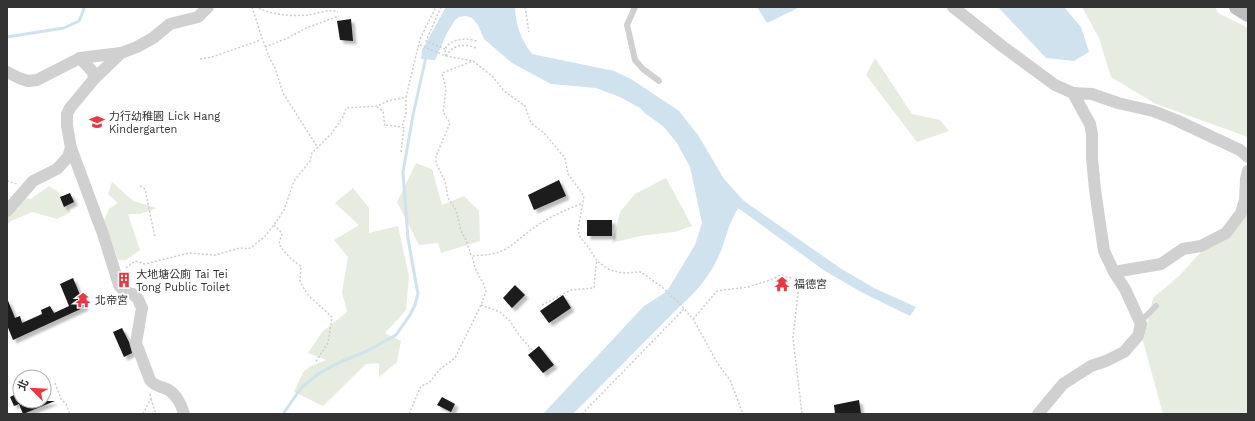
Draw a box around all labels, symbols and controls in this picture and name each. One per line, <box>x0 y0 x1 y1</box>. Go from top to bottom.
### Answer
place label: 力行幼稚園 Lick Hang Kindergarten <box>109 110 220 136</box>
school or university icon: 力行幼稚園 Lick Hang Kindergarten <box>88 113 106 131</box>
place label: 大地塘公廁 Tai Tei Tong Public Toilet <box>136 268 230 294</box>
building icon: 大地塘公廁 Tai Tei Tong Public Toilet <box>115 271 133 289</box>
temple icon: 福德宮 <box>773 275 791 293</box>
place label: 福德宮 <box>794 278 827 291</box>
temple icon: 北帝宮 <box>74 291 92 309</box>
place label: 北帝宮 <box>95 294 128 307</box>
north arrow <box>12 369 52 409</box>
text: 北 <box>15 377 31 393</box>

